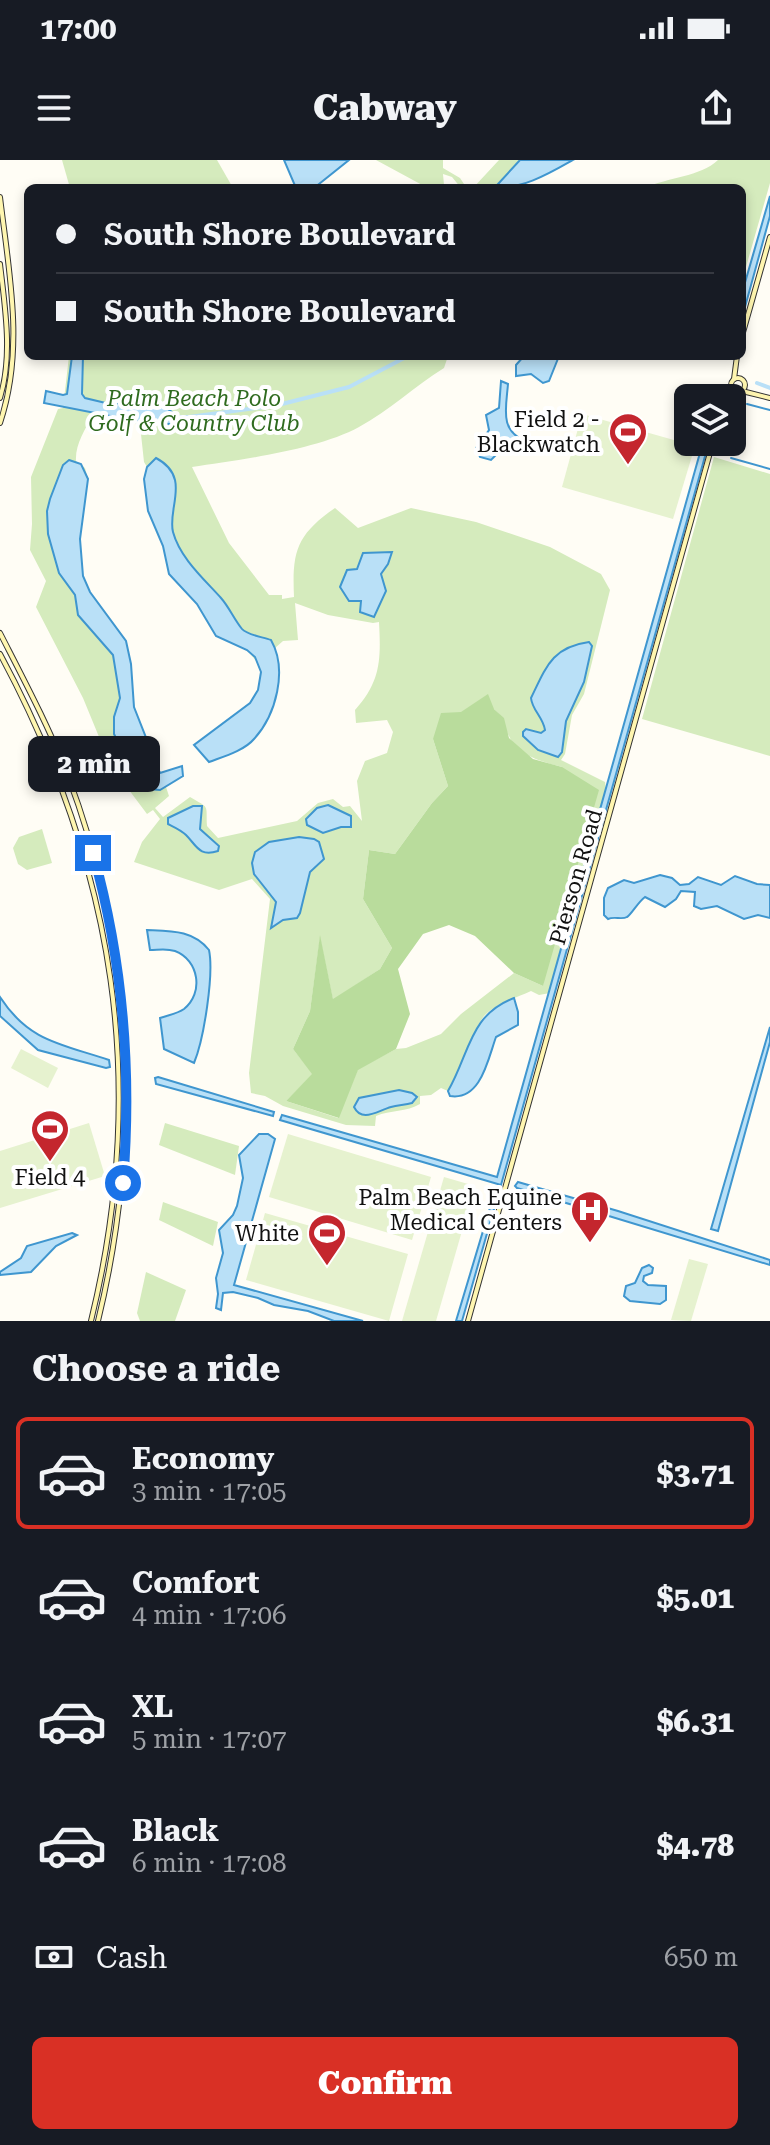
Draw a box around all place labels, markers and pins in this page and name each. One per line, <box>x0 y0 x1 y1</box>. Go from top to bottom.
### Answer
place label: Field 2 - Blackwatch <box>477 407 600 457</box>
sports icon: Field 2 - Blackwatch <box>607 411 649 466</box>
sports icon: Field 4 <box>29 1108 71 1163</box>
place label: Field 4 <box>15 1165 86 1190</box>
place label: Palm Beach Equine Medical Centers <box>358 1185 562 1235</box>
hospital icon: Palm Beach Equine Medical Centers <box>569 1189 611 1244</box>
sports icon: White <box>306 1212 348 1267</box>
place label: White <box>235 1221 299 1246</box>

